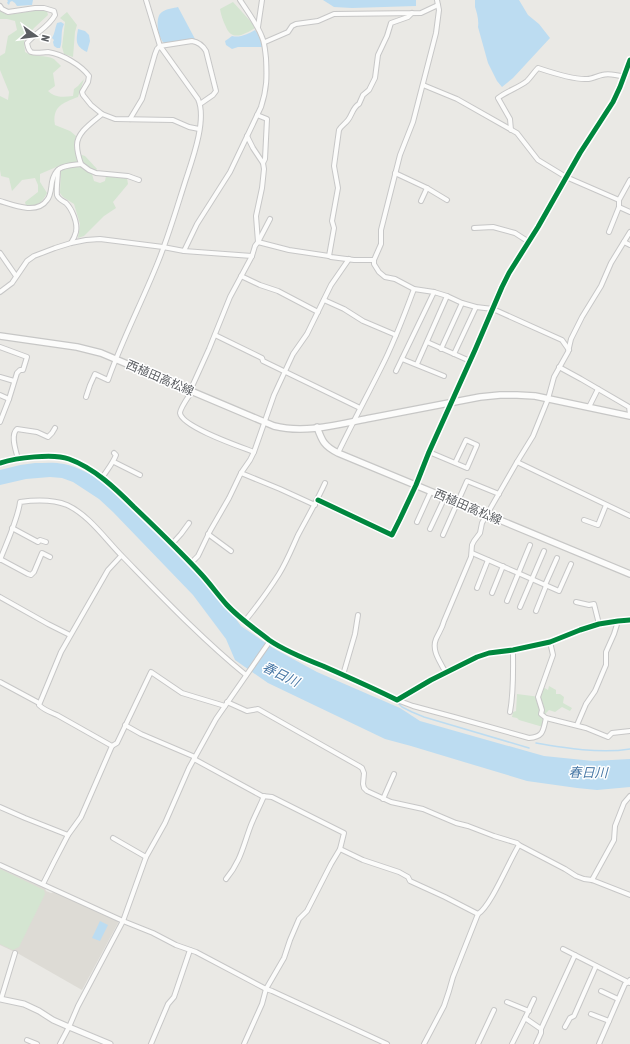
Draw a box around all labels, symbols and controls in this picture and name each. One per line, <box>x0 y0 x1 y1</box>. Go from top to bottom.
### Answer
north arrow <box>16 16 56 56</box>
text: N <box>39 34 52 43</box>
street label: 西植田高松線 <box>124 357 196 399</box>
street label: 西植田高松線 <box>432 486 504 528</box>
water label: 春日川 <box>260 659 303 691</box>
water label: 春日川 <box>568 765 610 780</box>

